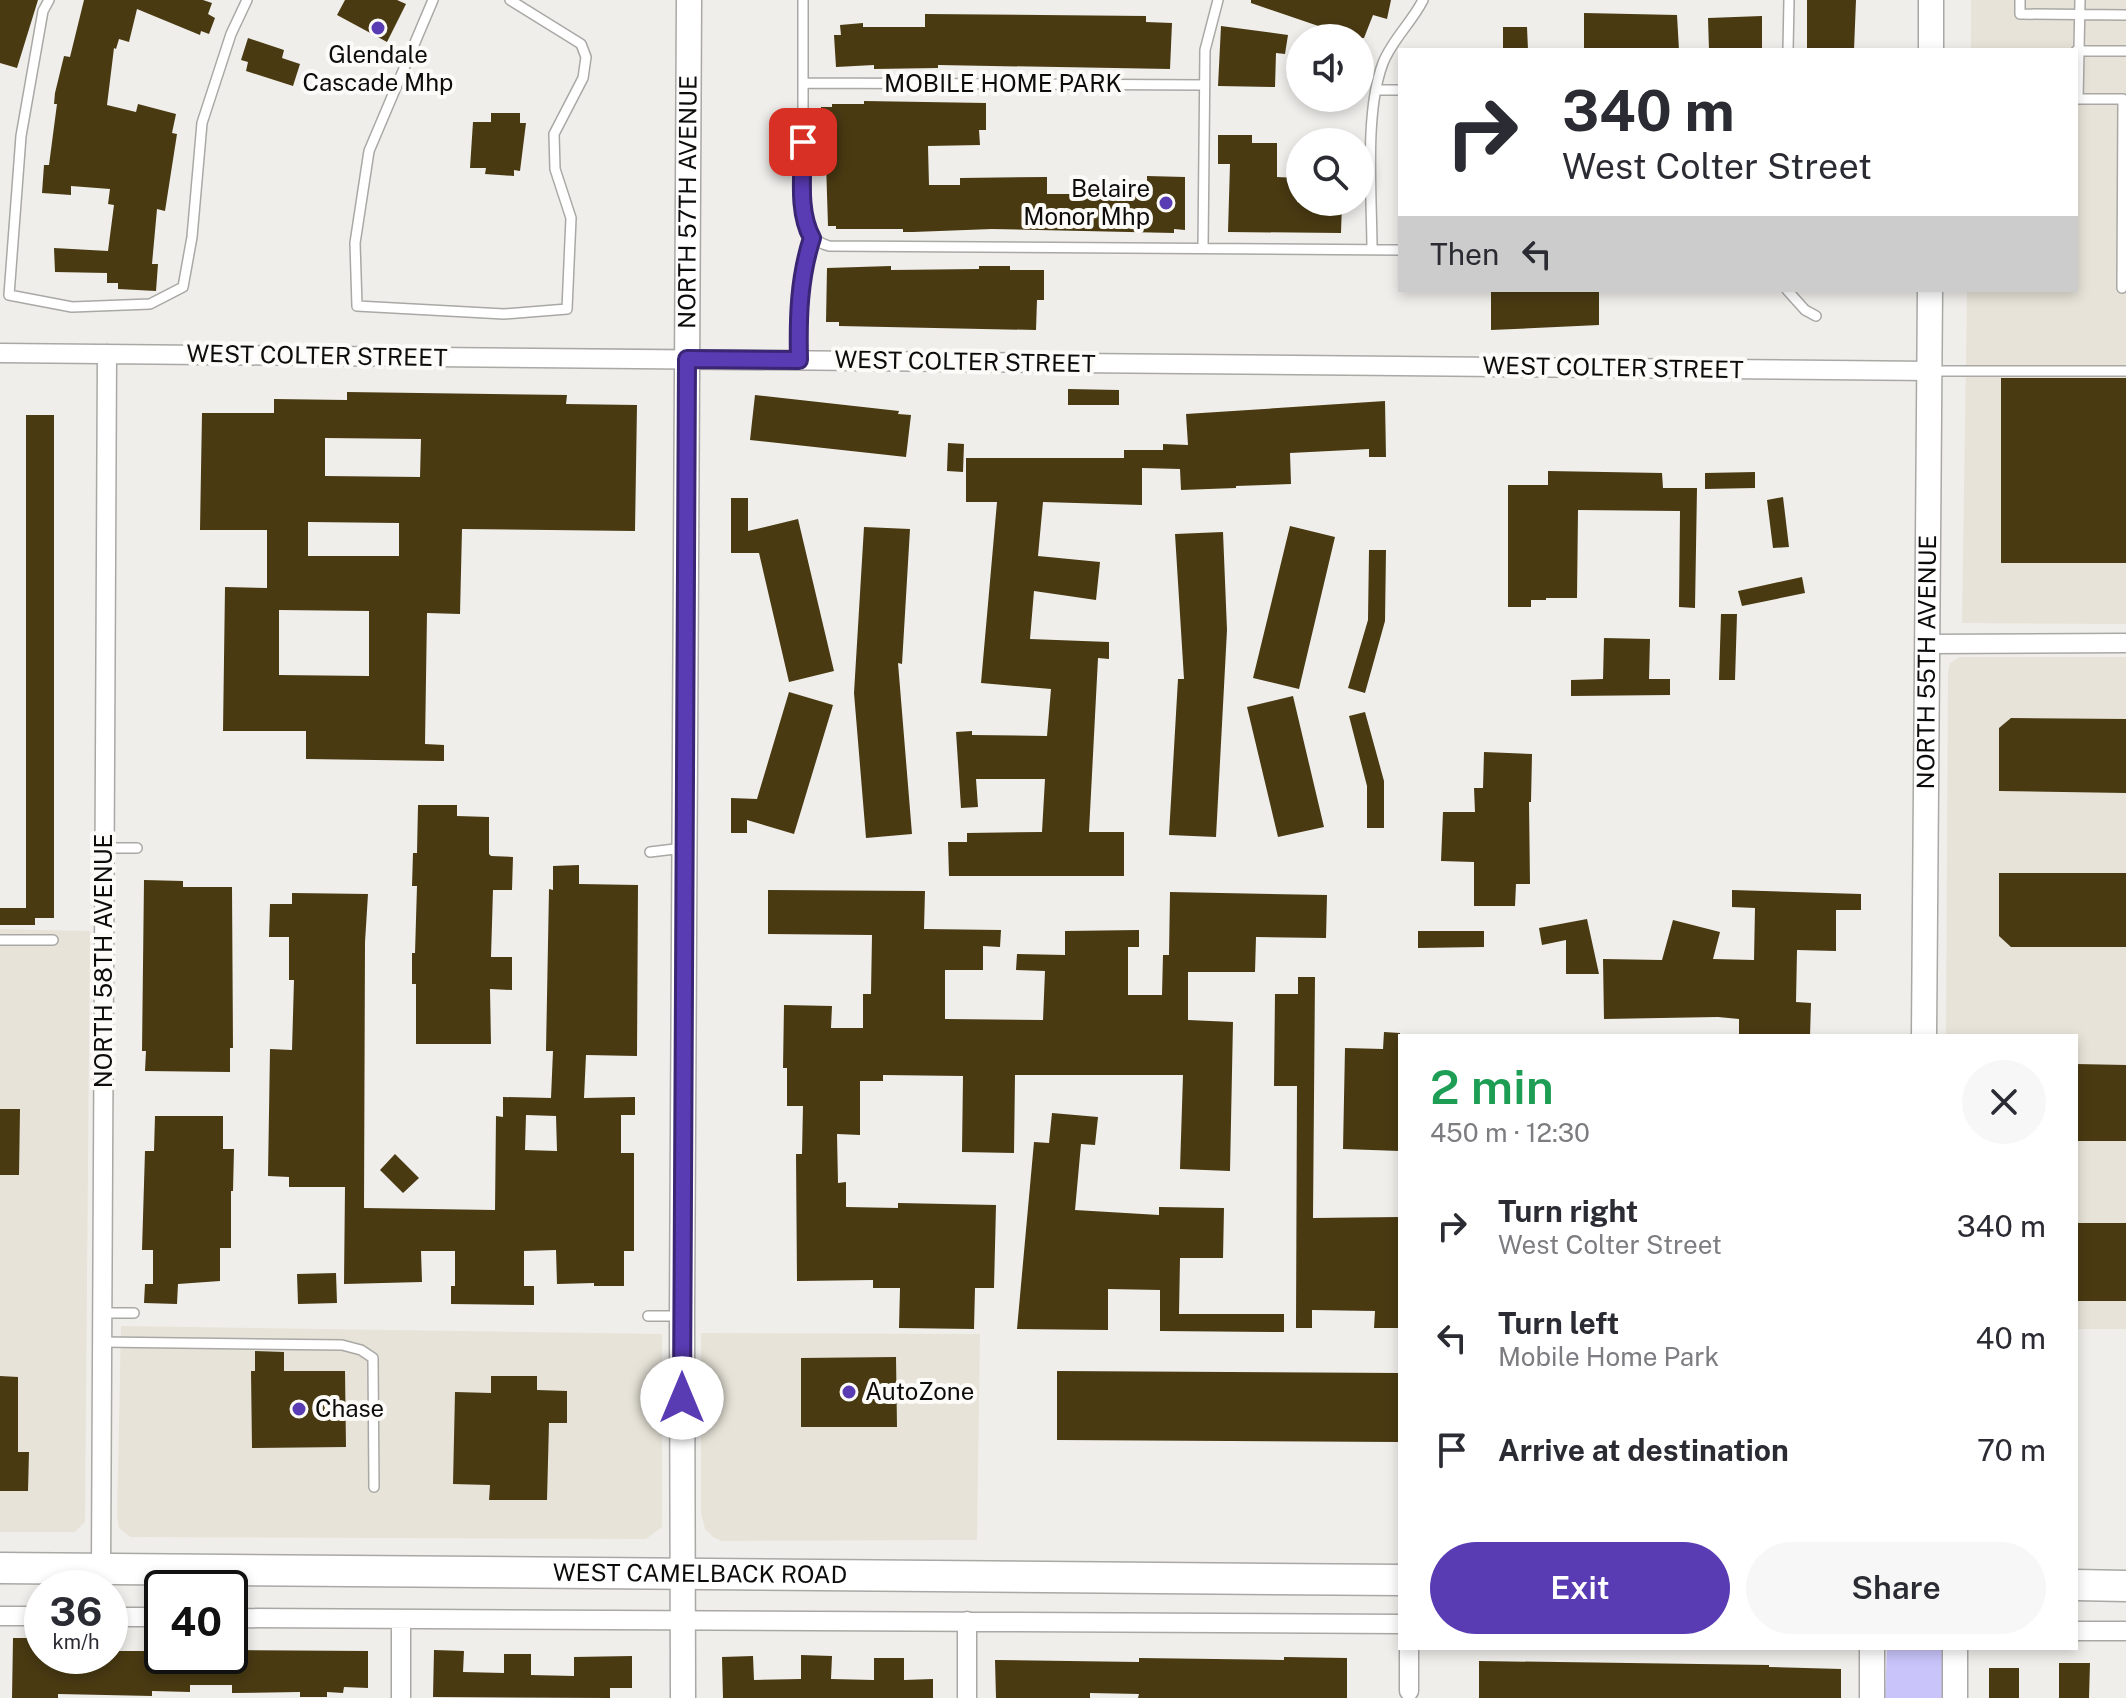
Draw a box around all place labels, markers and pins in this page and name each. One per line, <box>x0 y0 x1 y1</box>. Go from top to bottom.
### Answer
marker: Glendale Cascade Mhp <box>369 19 387 37</box>
place label: Glendale Cascade Mhp <box>303 40 453 96</box>
pin <box>769 108 837 176</box>
place label: Belaire Monor Mhp <box>1023 174 1150 230</box>
marker: Belaire Monor Mhp <box>1157 194 1175 212</box>
place label: AutoZone <box>865 1377 974 1405</box>
marker: AutoZone <box>840 1383 858 1401</box>
place label: Chase <box>315 1394 384 1422</box>
marker: Chase <box>290 1400 308 1418</box>

